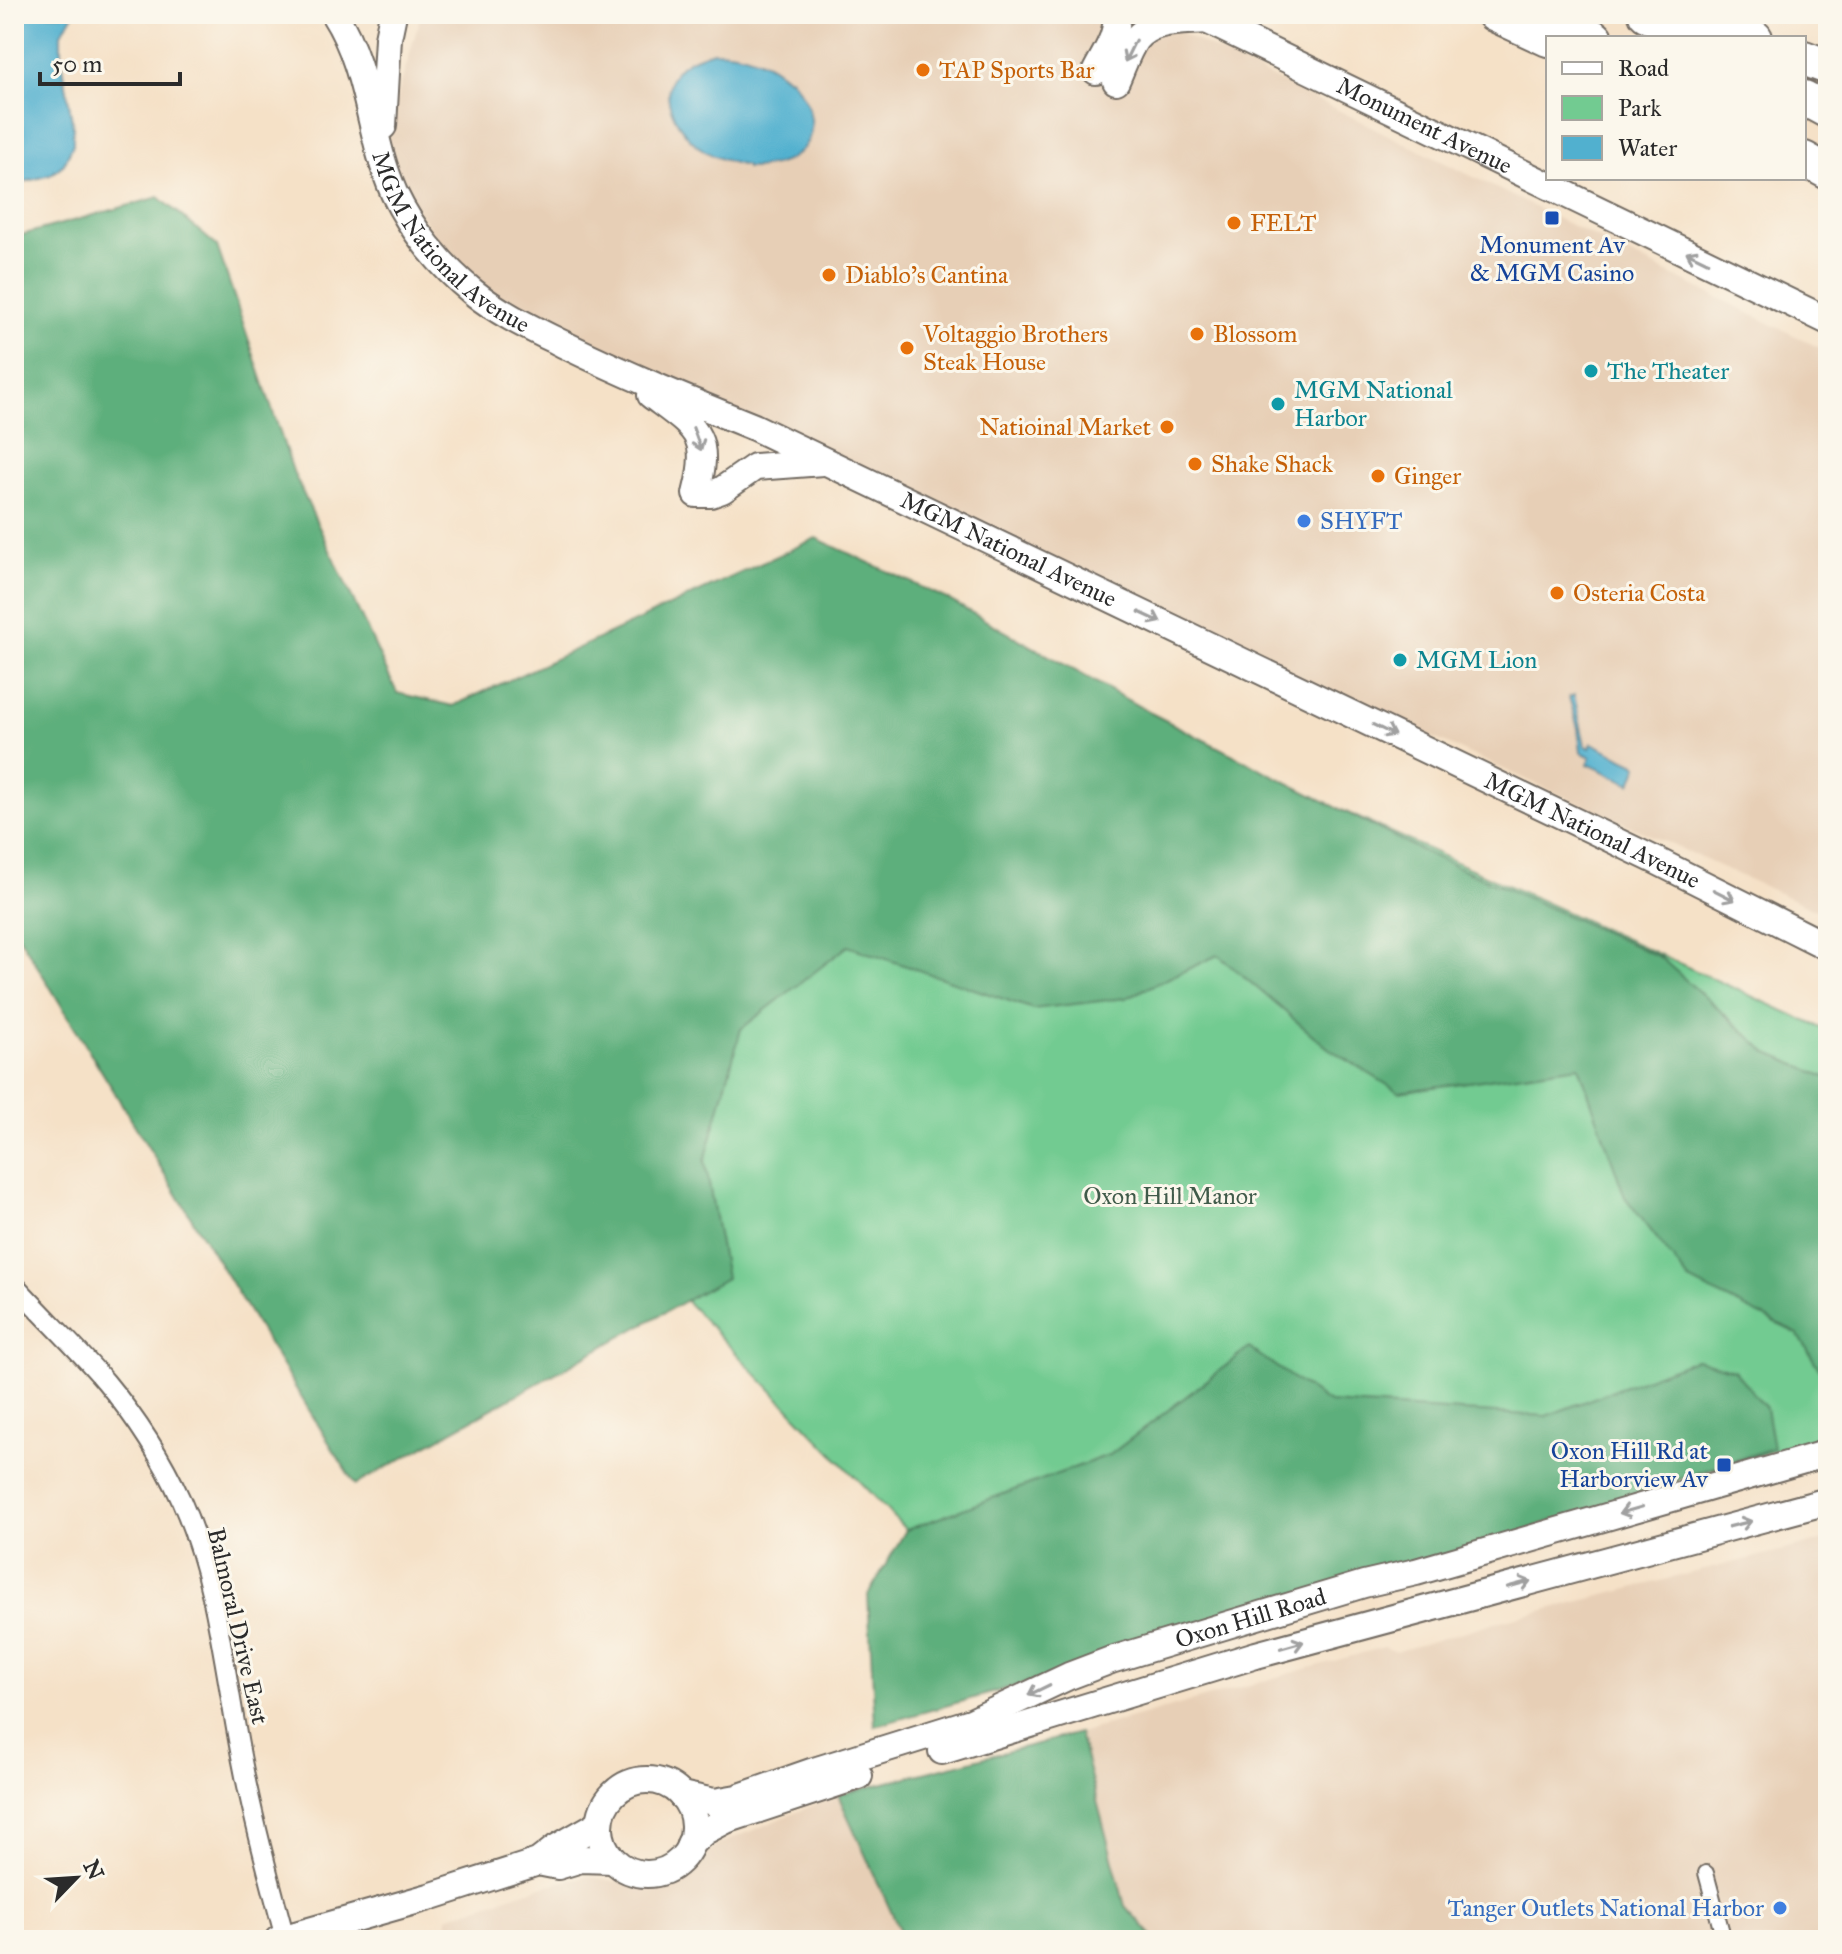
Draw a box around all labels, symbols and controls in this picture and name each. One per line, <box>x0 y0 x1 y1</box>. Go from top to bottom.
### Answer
scale bar <box>40 36 180 86</box>
legend <box>1546 36 1806 180</box>
one-way arrow <box>1122 39 1137 63</box>
text: 50 m <box>52 49 102 79</box>
text: Road <box>1618 53 1669 83</box>
place label: TAP Sports Bar <box>939 55 1095 85</box>
marker: TAP Sports Bar <box>914 61 932 79</box>
street label: Monument Avenue <box>1332 70 1517 181</box>
text: Park <box>1618 93 1662 123</box>
text: Water <box>1618 133 1677 163</box>
street label: MGM National Avenue <box>365 147 535 340</box>
place label: FELT <box>1250 208 1316 238</box>
marker: Monument Av & MGM Casino <box>1543 209 1561 227</box>
marker: FELT <box>1225 214 1243 232</box>
place label: Monument Av & MGM Casino <box>1470 230 1634 288</box>
one-way arrow <box>1685 249 1709 264</box>
place label: Diablo's Cantina <box>845 260 1009 290</box>
marker: Diablo's Cantina <box>820 266 838 284</box>
place label: Voltaggio Brothers Steak House <box>922 319 1108 377</box>
place label: Blossom <box>1213 319 1297 349</box>
marker: Blossom <box>1188 325 1206 343</box>
marker: Voltaggio Brothers Steak House <box>898 339 916 357</box>
place label: The Theater <box>1607 356 1729 386</box>
marker: The Theater <box>1582 362 1600 380</box>
place label: MGM National Harbor <box>1294 375 1453 433</box>
marker: MGM National Harbor <box>1269 395 1287 413</box>
place label: Natioinal Market <box>979 412 1151 442</box>
marker: Natioinal Market <box>1158 418 1176 436</box>
one-way arrow <box>690 426 705 451</box>
place label: Shake Shack <box>1211 449 1334 479</box>
marker: Shake Shack <box>1186 455 1204 473</box>
place label: Ginger <box>1394 461 1461 491</box>
marker: Ginger <box>1369 467 1387 485</box>
street label: MGM National Avenue <box>896 485 1121 614</box>
place label: SHYFT <box>1320 506 1402 536</box>
marker: SHYFT <box>1295 512 1313 530</box>
place label: Osteria Costa <box>1573 578 1706 608</box>
marker: Osteria Costa <box>1548 584 1566 602</box>
one-way arrow <box>1137 610 1161 625</box>
place label: MGM Lion <box>1416 645 1537 675</box>
marker: MGM Lion <box>1391 651 1409 669</box>
one-way arrow <box>1372 723 1396 738</box>
street label: MGM National Avenue <box>1480 765 1705 895</box>
one-way arrow <box>1711 887 1735 903</box>
park label: Oxon Hill Manor <box>1083 1181 1257 1211</box>
place label: Oxon Hill Rd at Harborview Av <box>1551 1436 1709 1494</box>
marker: Oxon Hill Rd at Harborview Av <box>1715 1456 1733 1474</box>
one-way arrow <box>1618 1503 1644 1518</box>
one-way arrow <box>1727 1516 1752 1531</box>
street label: Balmoral Drive East <box>201 1525 275 1728</box>
one-way arrow <box>1505 1575 1531 1590</box>
street label: Oxon Hill Road <box>1172 1581 1329 1655</box>
one-way arrow <box>1279 1637 1305 1652</box>
one-way arrow <box>1027 1683 1051 1698</box>
north arrow <box>36 1838 116 1918</box>
text: N <box>77 1856 110 1884</box>
place label: Tanger Outlets National Harbor <box>1447 1893 1764 1923</box>
marker: Tanger Outlets National Harbor <box>1771 1899 1789 1917</box>

